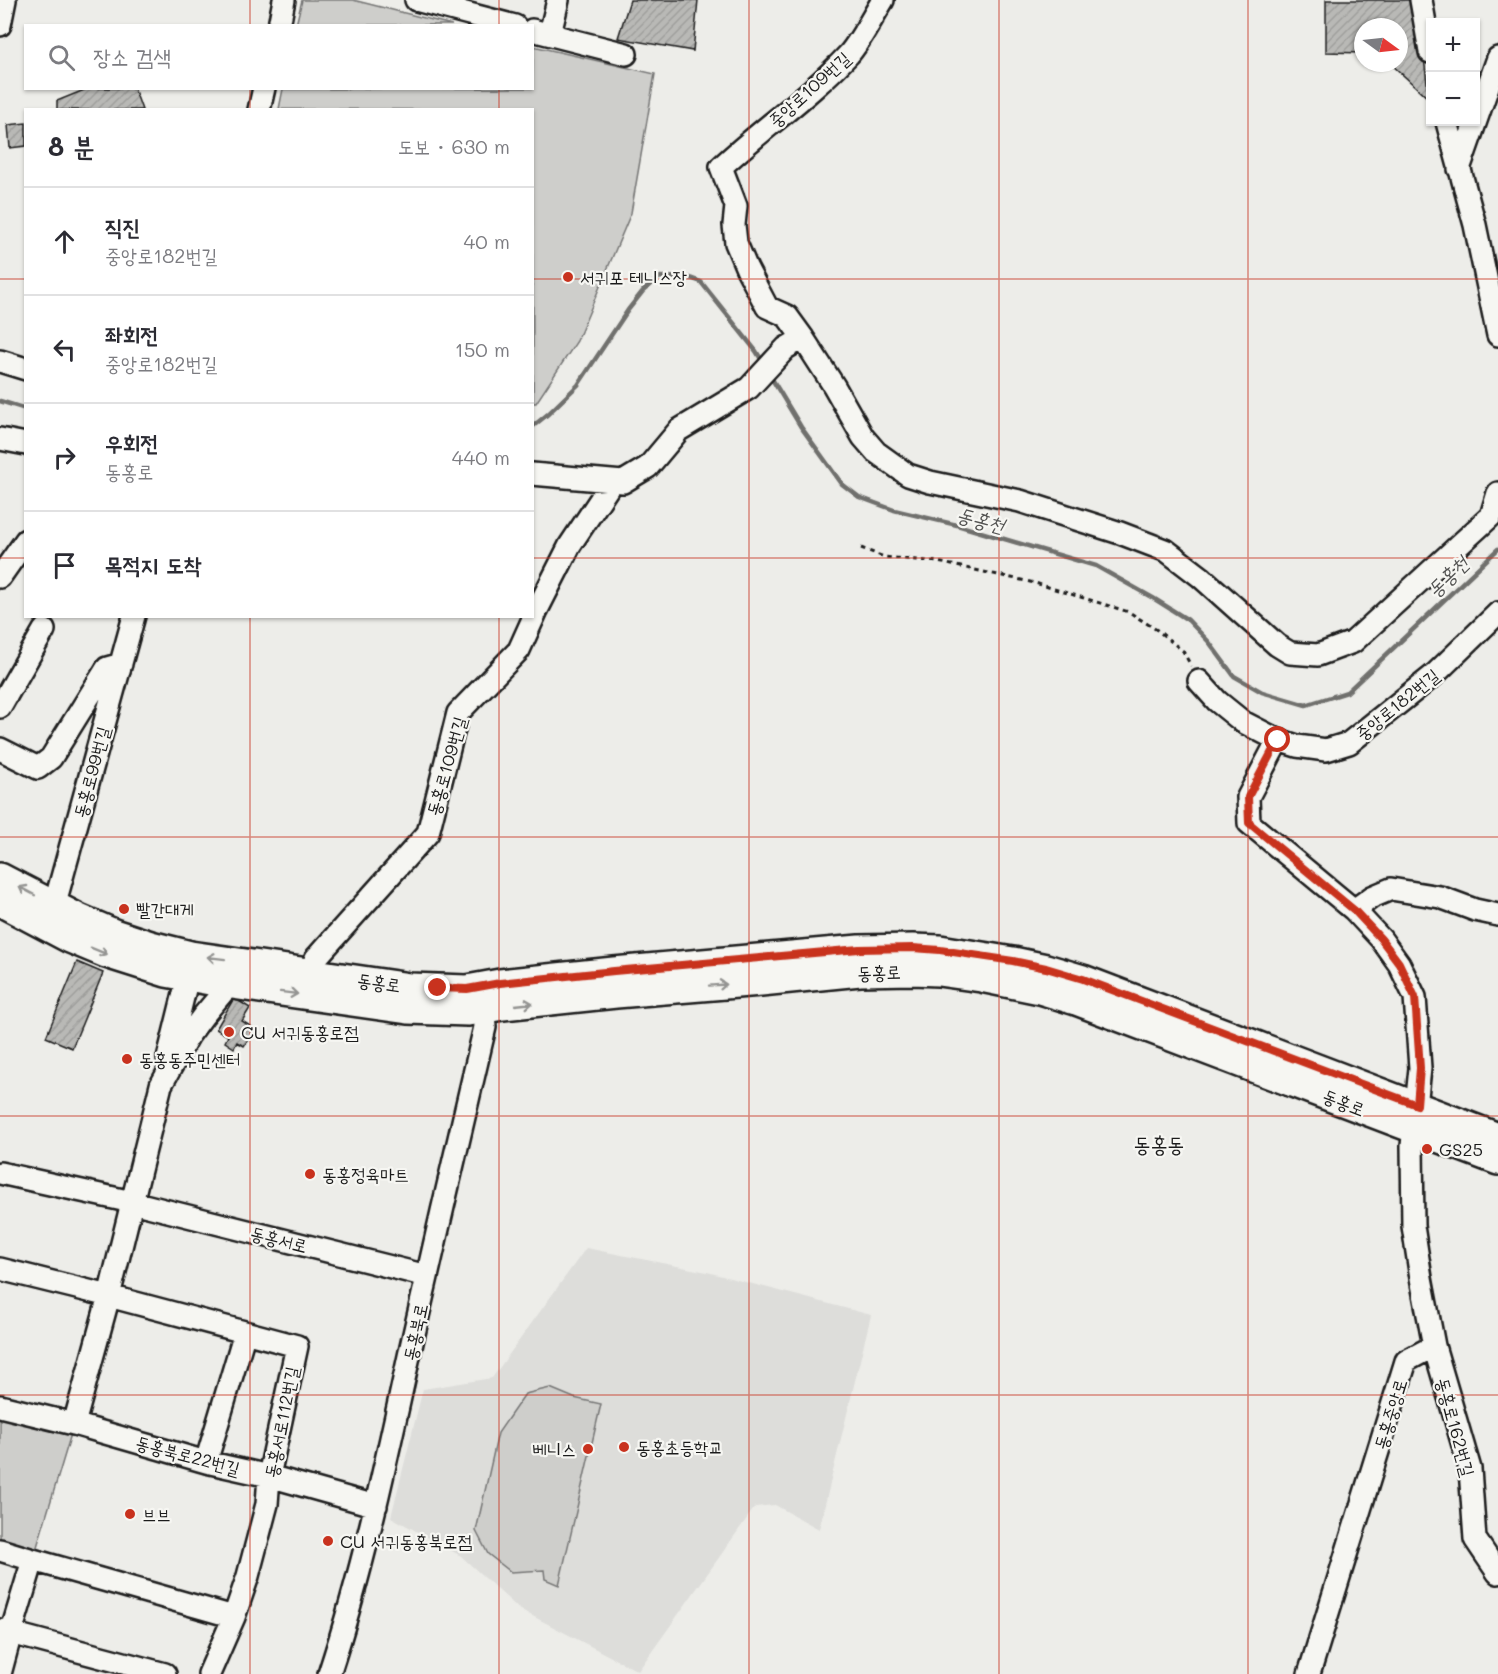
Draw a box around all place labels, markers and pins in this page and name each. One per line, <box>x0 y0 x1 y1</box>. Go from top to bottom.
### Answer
place label: 서귀포 테니스장 <box>580 265 687 289</box>
marker: 서귀포 테니스장 <box>561 270 575 284</box>
place label: 빨간대게 <box>136 897 194 921</box>
marker: 빨간대게 <box>117 902 131 916</box>
place label: CU 서귀동홍로점 <box>241 1020 359 1044</box>
marker: CU 서귀동홍로점 <box>222 1025 236 1039</box>
place label: 동홍동주민센터 <box>139 1047 240 1071</box>
marker: 동홍동주민센터 <box>120 1052 134 1066</box>
place label: GS25 <box>1439 1137 1483 1161</box>
marker: GS25 <box>1420 1142 1434 1156</box>
place label: 동홍정육마트 <box>322 1162 409 1186</box>
marker: 동홍정육마트 <box>303 1167 317 1181</box>
place label: 동홍초등학교 <box>636 1435 723 1459</box>
place label: 베니스 <box>533 1437 576 1461</box>
marker: 동홍초등학교 <box>617 1440 631 1454</box>
marker: 베니스 <box>581 1442 595 1456</box>
place label: 브브 <box>142 1502 171 1526</box>
marker: 브브 <box>123 1507 137 1521</box>
place label: CU 서귀동홍북로점 <box>340 1529 473 1553</box>
marker: CU 서귀동홍북로점 <box>321 1534 335 1548</box>

